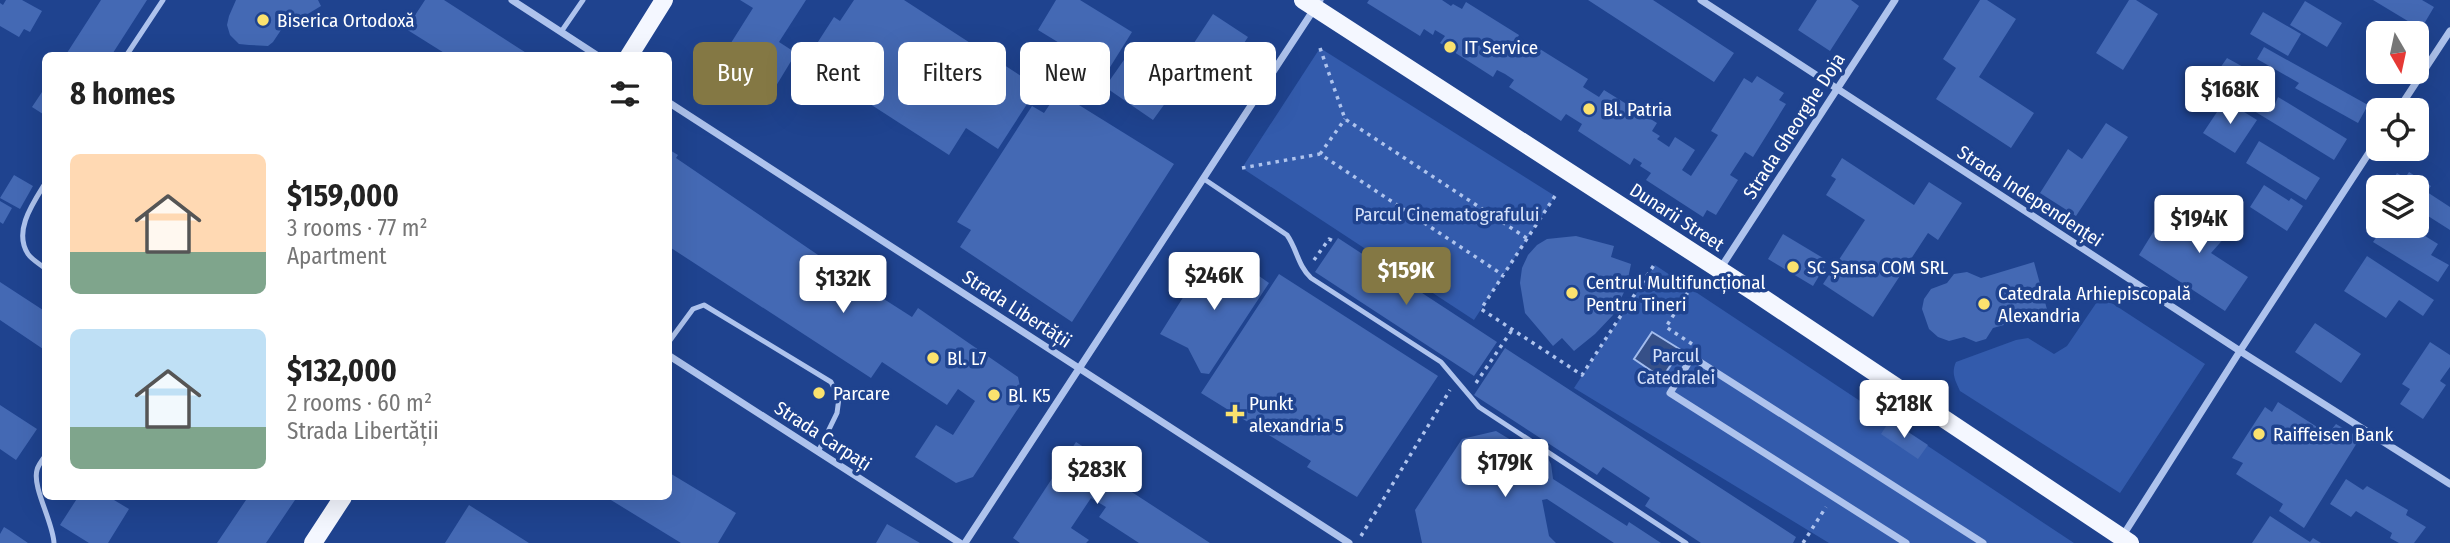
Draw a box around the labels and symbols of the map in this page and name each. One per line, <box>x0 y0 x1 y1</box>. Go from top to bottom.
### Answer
place label: Biserica Ortodoxă <box>277 9 415 32</box>
marker: Biserica Ortodoxă <box>255 12 271 28</box>
north arrow <box>2366 21 2429 84</box>
place label: IT Service <box>1464 36 1538 59</box>
marker: IT Service <box>1442 39 1458 55</box>
street label: Strada Gheorghe Doja <box>1738 49 1850 203</box>
pin: $168K <box>2181 66 2279 126</box>
place label: Bl. Patria <box>1603 98 1672 121</box>
marker: Bl. Patria <box>1581 101 1597 117</box>
street label: Strada Independenței <box>1953 140 2107 252</box>
street label: Dunarii Street <box>1626 178 1729 256</box>
pin: $194K <box>2150 196 2248 255</box>
park label: Parcul Cinematografului <box>1354 203 1540 226</box>
pin: $159K <box>1357 247 1455 307</box>
pin: $246K <box>1165 252 1263 312</box>
pin: $132K <box>794 256 892 315</box>
place label: SC Șansa COM SRL <box>1807 256 1949 279</box>
marker: SC Șansa COM SRL <box>1785 259 1801 275</box>
street label: Strada Libertății <box>958 265 1076 353</box>
place label: Centrul Multifuncțional Pentru Tineri <box>1586 271 1765 316</box>
place label: Catedrala Arhiepiscopală Alexandria <box>1998 282 2191 327</box>
marker: Centrul Multifuncțional Pentru Tineri <box>1564 285 1580 301</box>
marker: Catedrala Arhiepiscopală Alexandria <box>1976 296 1992 312</box>
park label: Parcul Catedralei <box>1637 344 1715 389</box>
place label: Bl. L7 <box>947 347 987 370</box>
marker: Bl. L7 <box>925 350 941 366</box>
pin: $218K <box>1855 380 1953 440</box>
place label: Parcare <box>833 382 890 405</box>
place label: Bl. K5 <box>1008 384 1051 407</box>
marker: Parcare <box>811 385 827 401</box>
marker: Bl. K5 <box>986 387 1002 403</box>
place label: Punkt alexandria 5 <box>1249 392 1344 437</box>
street label: Strada Carpați <box>770 396 876 476</box>
marker: Punkt alexandria 5 <box>1227 406 1243 422</box>
place label: Raiffeisen Bank <box>2273 423 2394 446</box>
marker: Raiffeisen Bank <box>2251 426 2267 442</box>
pin: $179K <box>1456 440 1554 499</box>
pin: $283K <box>1048 447 1146 506</box>

